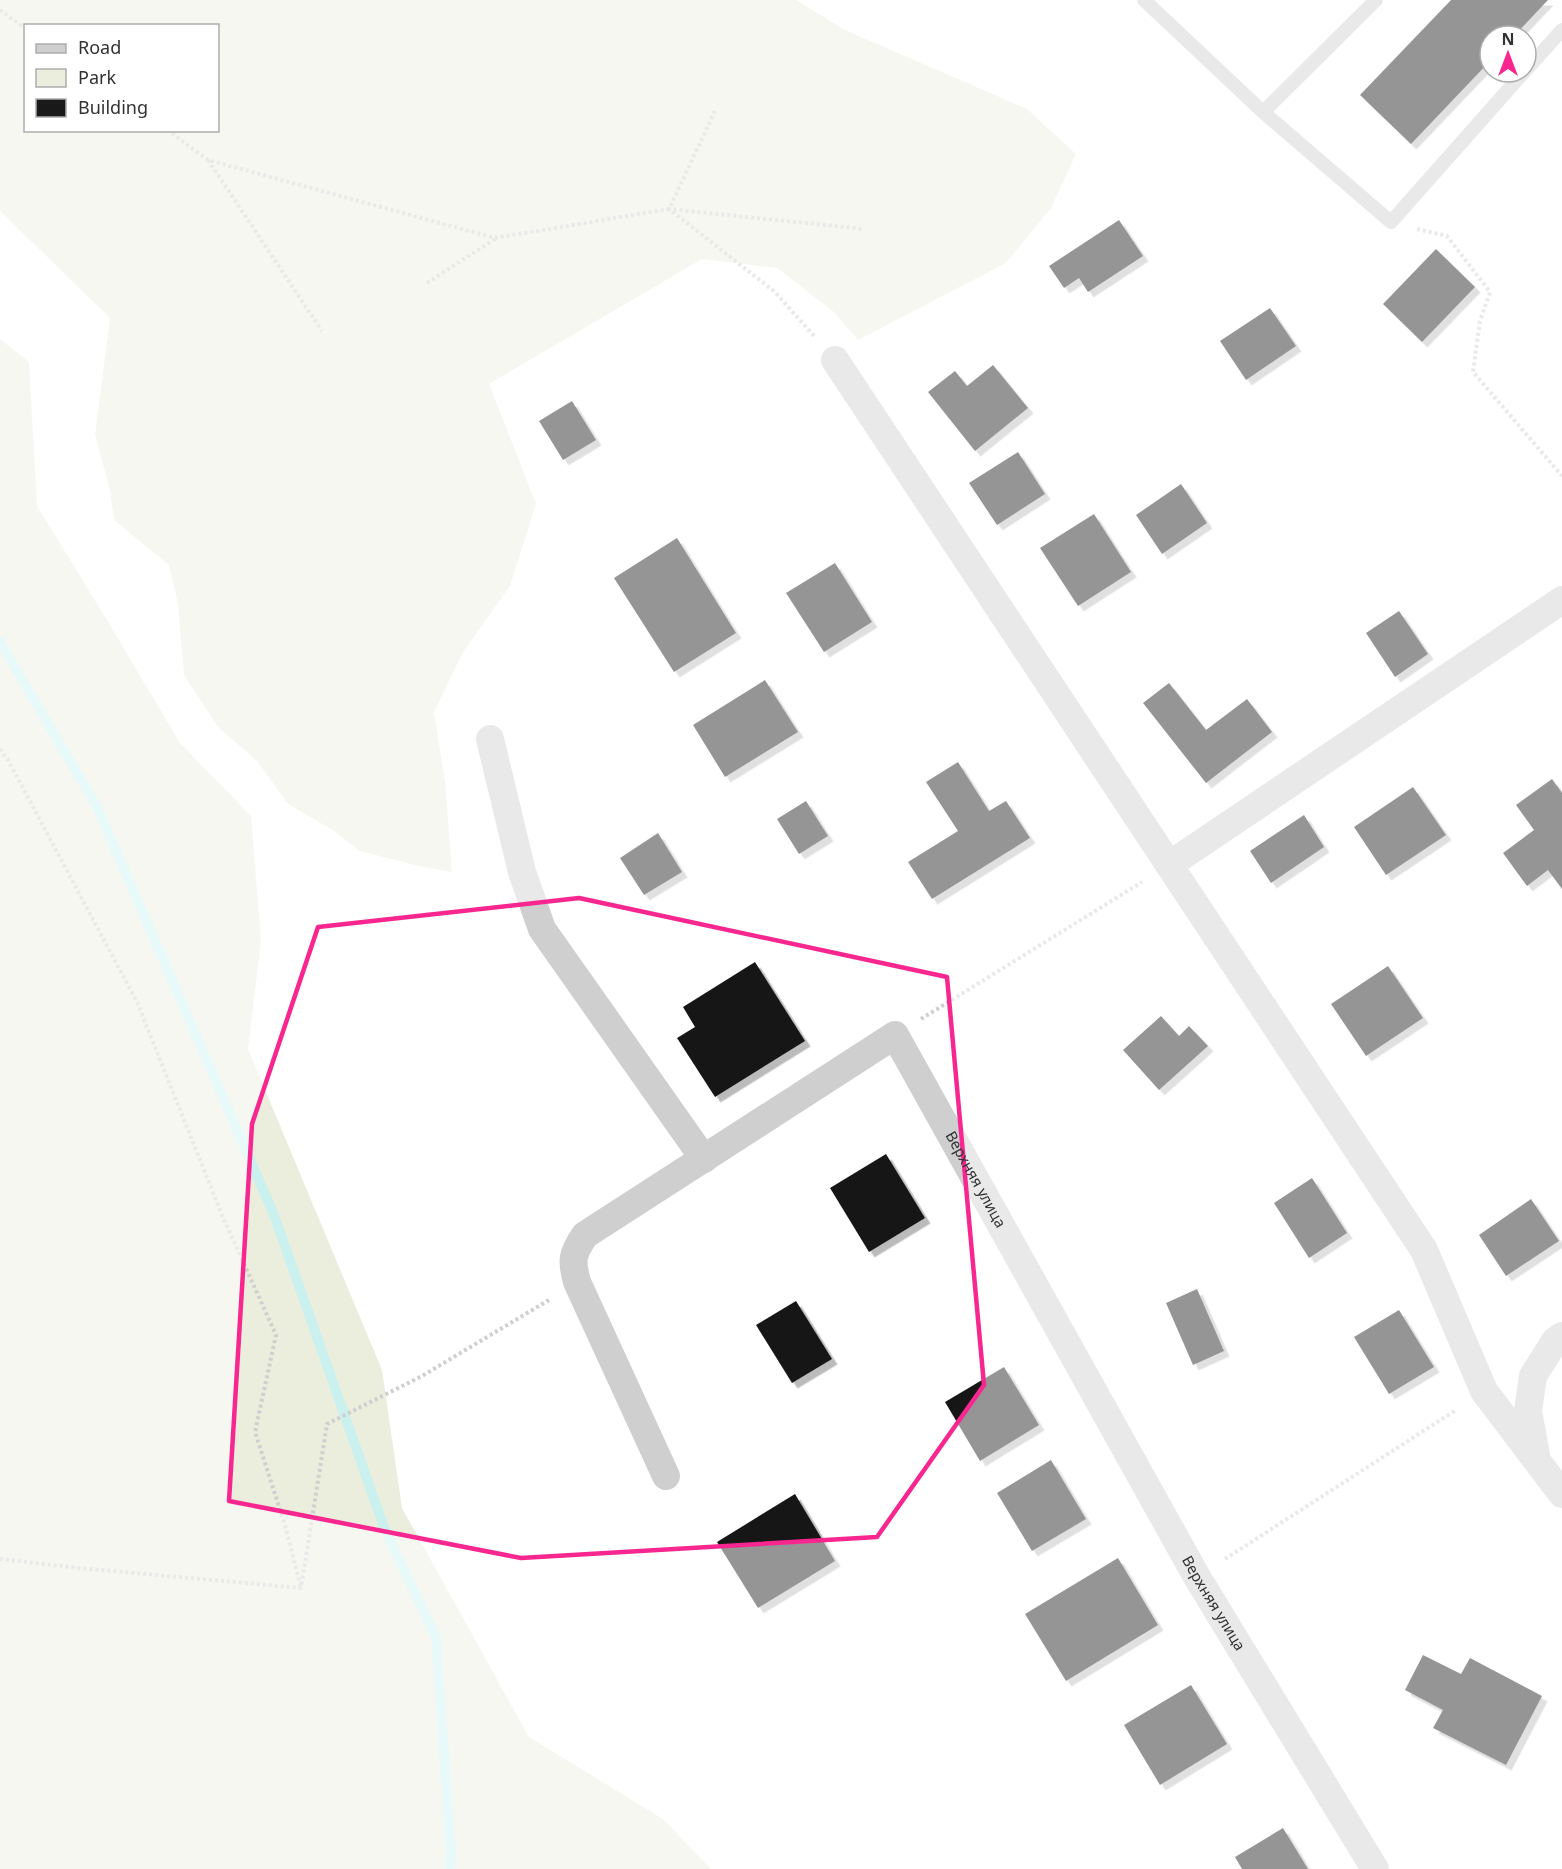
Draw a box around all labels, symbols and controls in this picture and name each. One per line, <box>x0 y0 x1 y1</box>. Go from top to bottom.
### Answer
legend <box>24 24 219 132</box>
north arrow <box>1478 24 1538 84</box>
text: N <box>1501 28 1515 50</box>
text: Road <box>78 35 121 59</box>
text: Park <box>78 65 116 89</box>
text: Building <box>78 95 148 119</box>
street label: Верхняя улица <box>942 1127 1011 1231</box>
street label: Верхняя улица <box>1178 1552 1251 1654</box>

